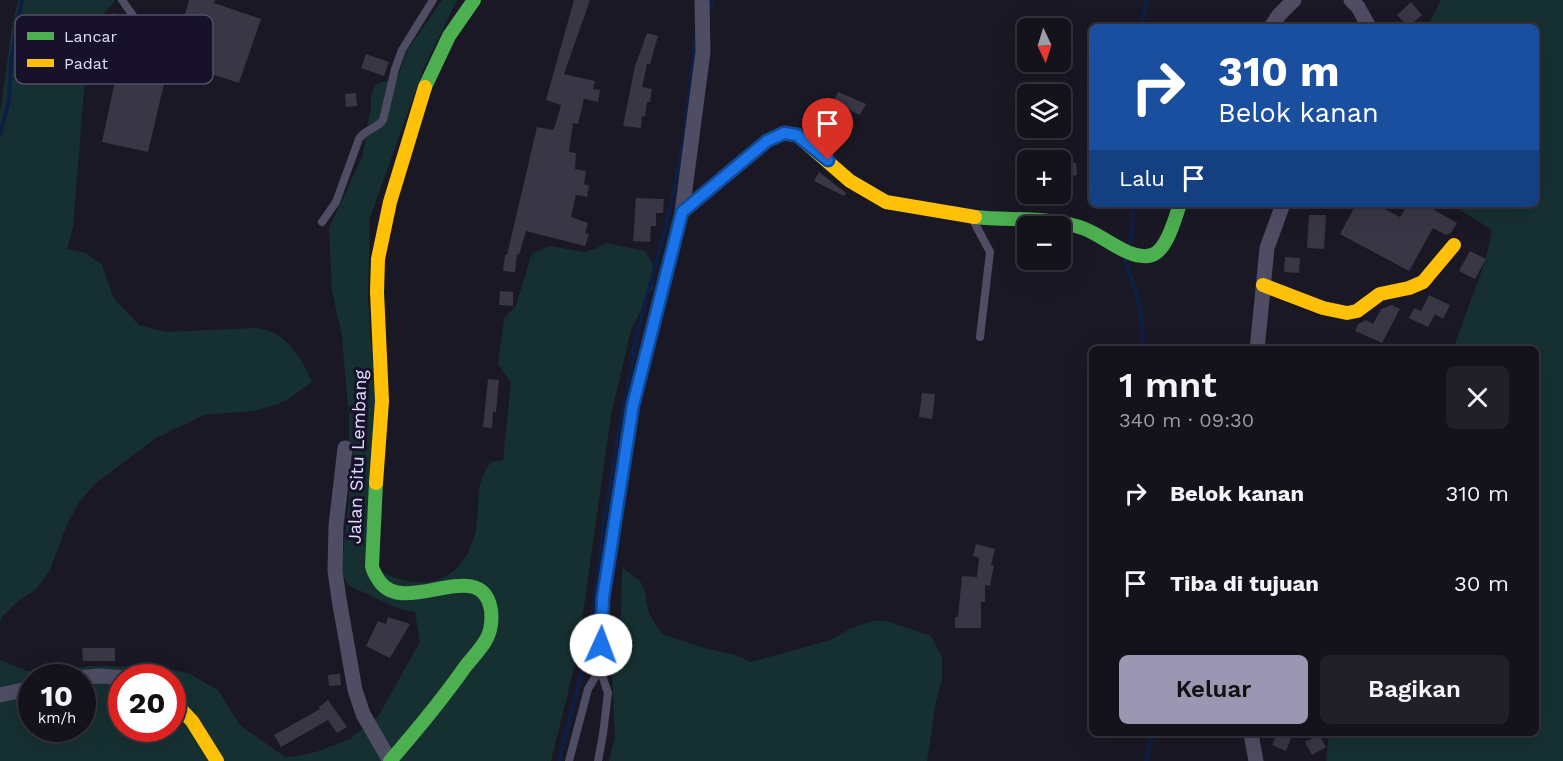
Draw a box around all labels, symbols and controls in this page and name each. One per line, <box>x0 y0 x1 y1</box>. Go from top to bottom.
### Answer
legend <box>15 15 213 84</box>
north arrow <box>1017 18 1071 72</box>
map controls <box>1017 18 1071 270</box>
text: Lancar <box>64 27 118 46</box>
text: 310 m <box>1218 47 1340 96</box>
icon: right <box>1119 48 1197 126</box>
text: Padat <box>64 54 109 73</box>
button: layers <box>1017 84 1071 138</box>
text: Belok kanan <box>1218 97 1379 129</box>
pin <box>802 98 853 160</box>
icon: arrive <box>811 107 844 140</box>
button: + <box>1017 150 1071 204</box>
icon: arrive <box>1177 162 1210 195</box>
text: Lalu <box>1119 166 1165 191</box>
button: − <box>1017 216 1071 270</box>
text: 1 mnt <box>1119 364 1217 406</box>
button: close <box>1446 366 1509 429</box>
street label: Jalan Situ Lembang <box>343 369 371 544</box>
text: 340 m · 09:30 <box>1119 408 1254 432</box>
icon: right <box>1119 477 1152 510</box>
text: Belok kanan <box>1170 481 1304 506</box>
text: 310 m <box>1445 481 1509 506</box>
icon: arrive <box>1119 567 1152 600</box>
text: Tiba di tujuan <box>1170 571 1319 596</box>
text: 30 m <box>1454 571 1509 596</box>
position arrow <box>569 613 633 677</box>
button: Keluar <box>1119 655 1308 724</box>
button: Bagikan <box>1320 655 1509 724</box>
speed limit sign: 20 <box>108 664 186 742</box>
text: 10 <box>41 678 73 713</box>
text: km/h <box>38 709 76 727</box>

